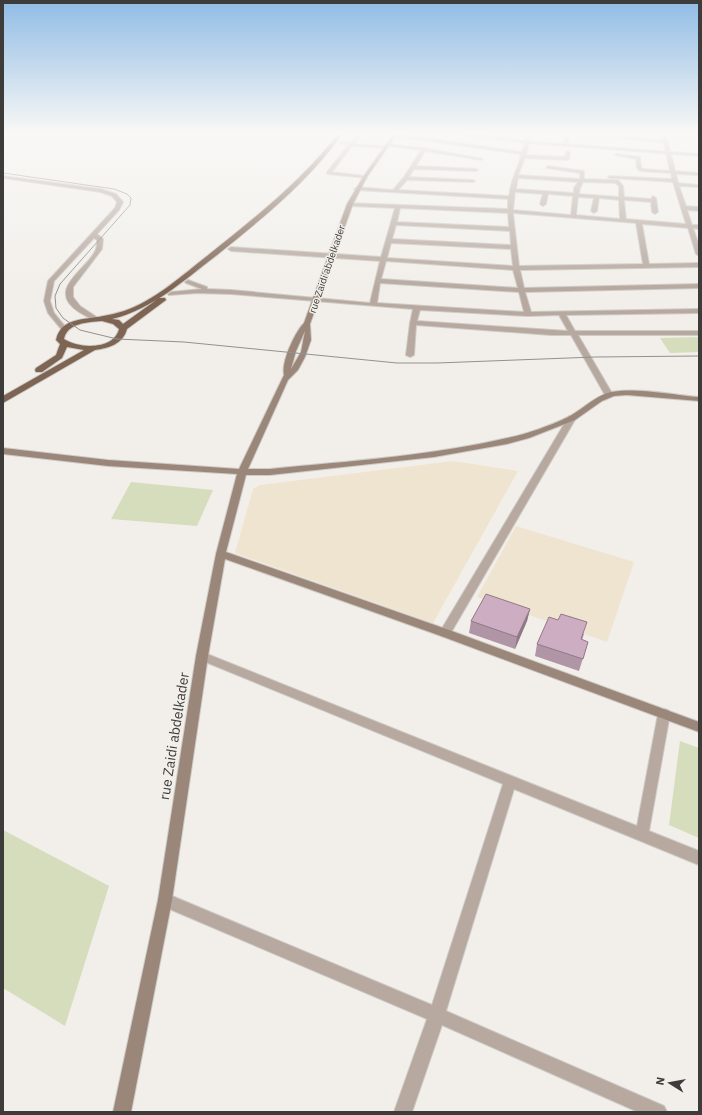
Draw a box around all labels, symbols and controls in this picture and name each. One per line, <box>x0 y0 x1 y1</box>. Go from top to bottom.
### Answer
street label: rue Zaidi abdelkader <box>306 223 348 315</box>
street label: rue Zaidi abdelkader <box>155 671 193 801</box>
north arrow <box>650 1063 690 1103</box>
text: N <box>653 1076 668 1086</box>

